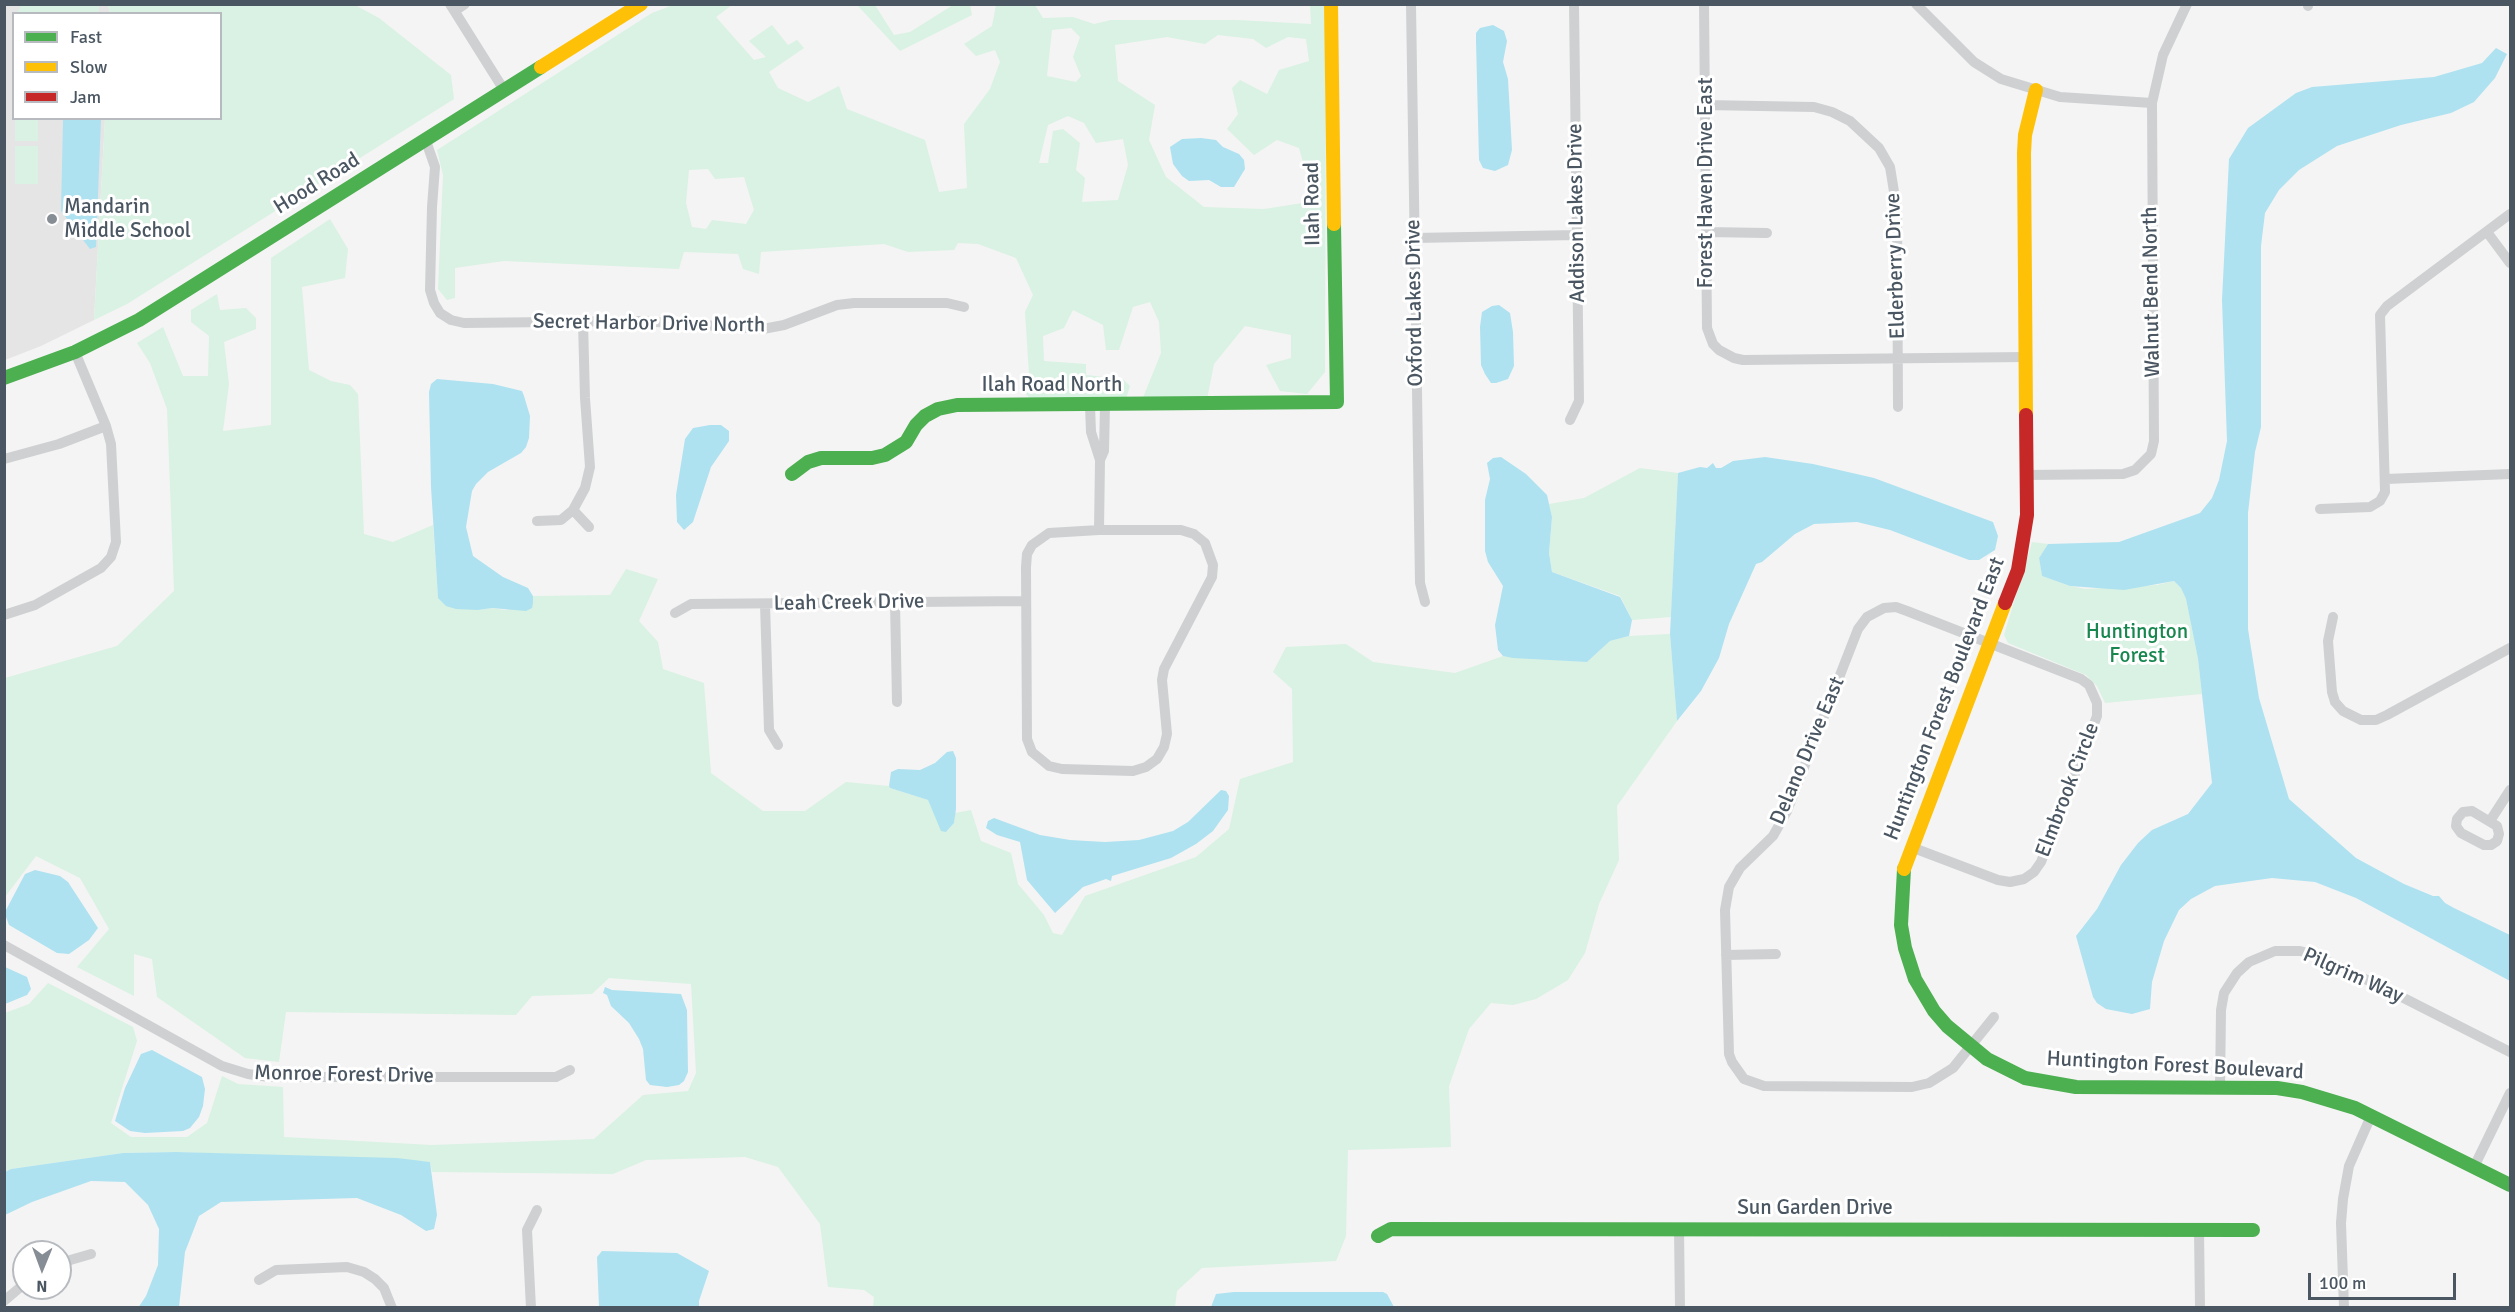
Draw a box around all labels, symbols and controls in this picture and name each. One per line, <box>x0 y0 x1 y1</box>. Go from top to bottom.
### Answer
legend <box>12 12 222 120</box>
text: Fast <box>70 26 102 48</box>
text: Slow <box>70 56 107 78</box>
street label: Forest Haven Drive East <box>1693 77 1719 289</box>
text: Jam <box>70 86 101 108</box>
street label: Addison Lakes Drive <box>1563 123 1591 303</box>
street label: Hood Road <box>269 148 365 220</box>
street label: Ilah Road <box>1300 162 1326 246</box>
street label: Elderberry Drive <box>1881 192 1911 340</box>
place label: Mandarin Middle School <box>64 194 191 244</box>
street label: Walnut Bend North <box>2138 206 2166 378</box>
marker: Mandarin Middle School <box>45 212 59 226</box>
street label: Oxford Lakes Drive <box>1401 219 1429 387</box>
street label: Secret Harbor Drive North <box>533 309 765 339</box>
street label: Ilah Road North <box>982 372 1122 398</box>
street label: Huntington Forest Boulevard East <box>1879 554 2011 844</box>
street label: Leah Creek Drive <box>773 589 925 617</box>
park label: Huntington Forest <box>2086 619 2188 669</box>
street label: Delano Drive East <box>1765 673 1851 829</box>
street label: Elmbrook Circle <box>2031 719 2105 861</box>
street label: Pilgrim Way <box>2299 943 2407 1009</box>
street label: Huntington Forest Boulevard <box>2046 1047 2304 1085</box>
street label: Monroe Forest Drive <box>254 1061 434 1089</box>
street label: Sun Garden Drive <box>1737 1195 1893 1221</box>
north arrow <box>12 1240 72 1300</box>
scale bar <box>2311 1261 2460 1299</box>
text: 100 m <box>2319 1272 2366 1294</box>
text: N <box>36 1276 47 1296</box>

